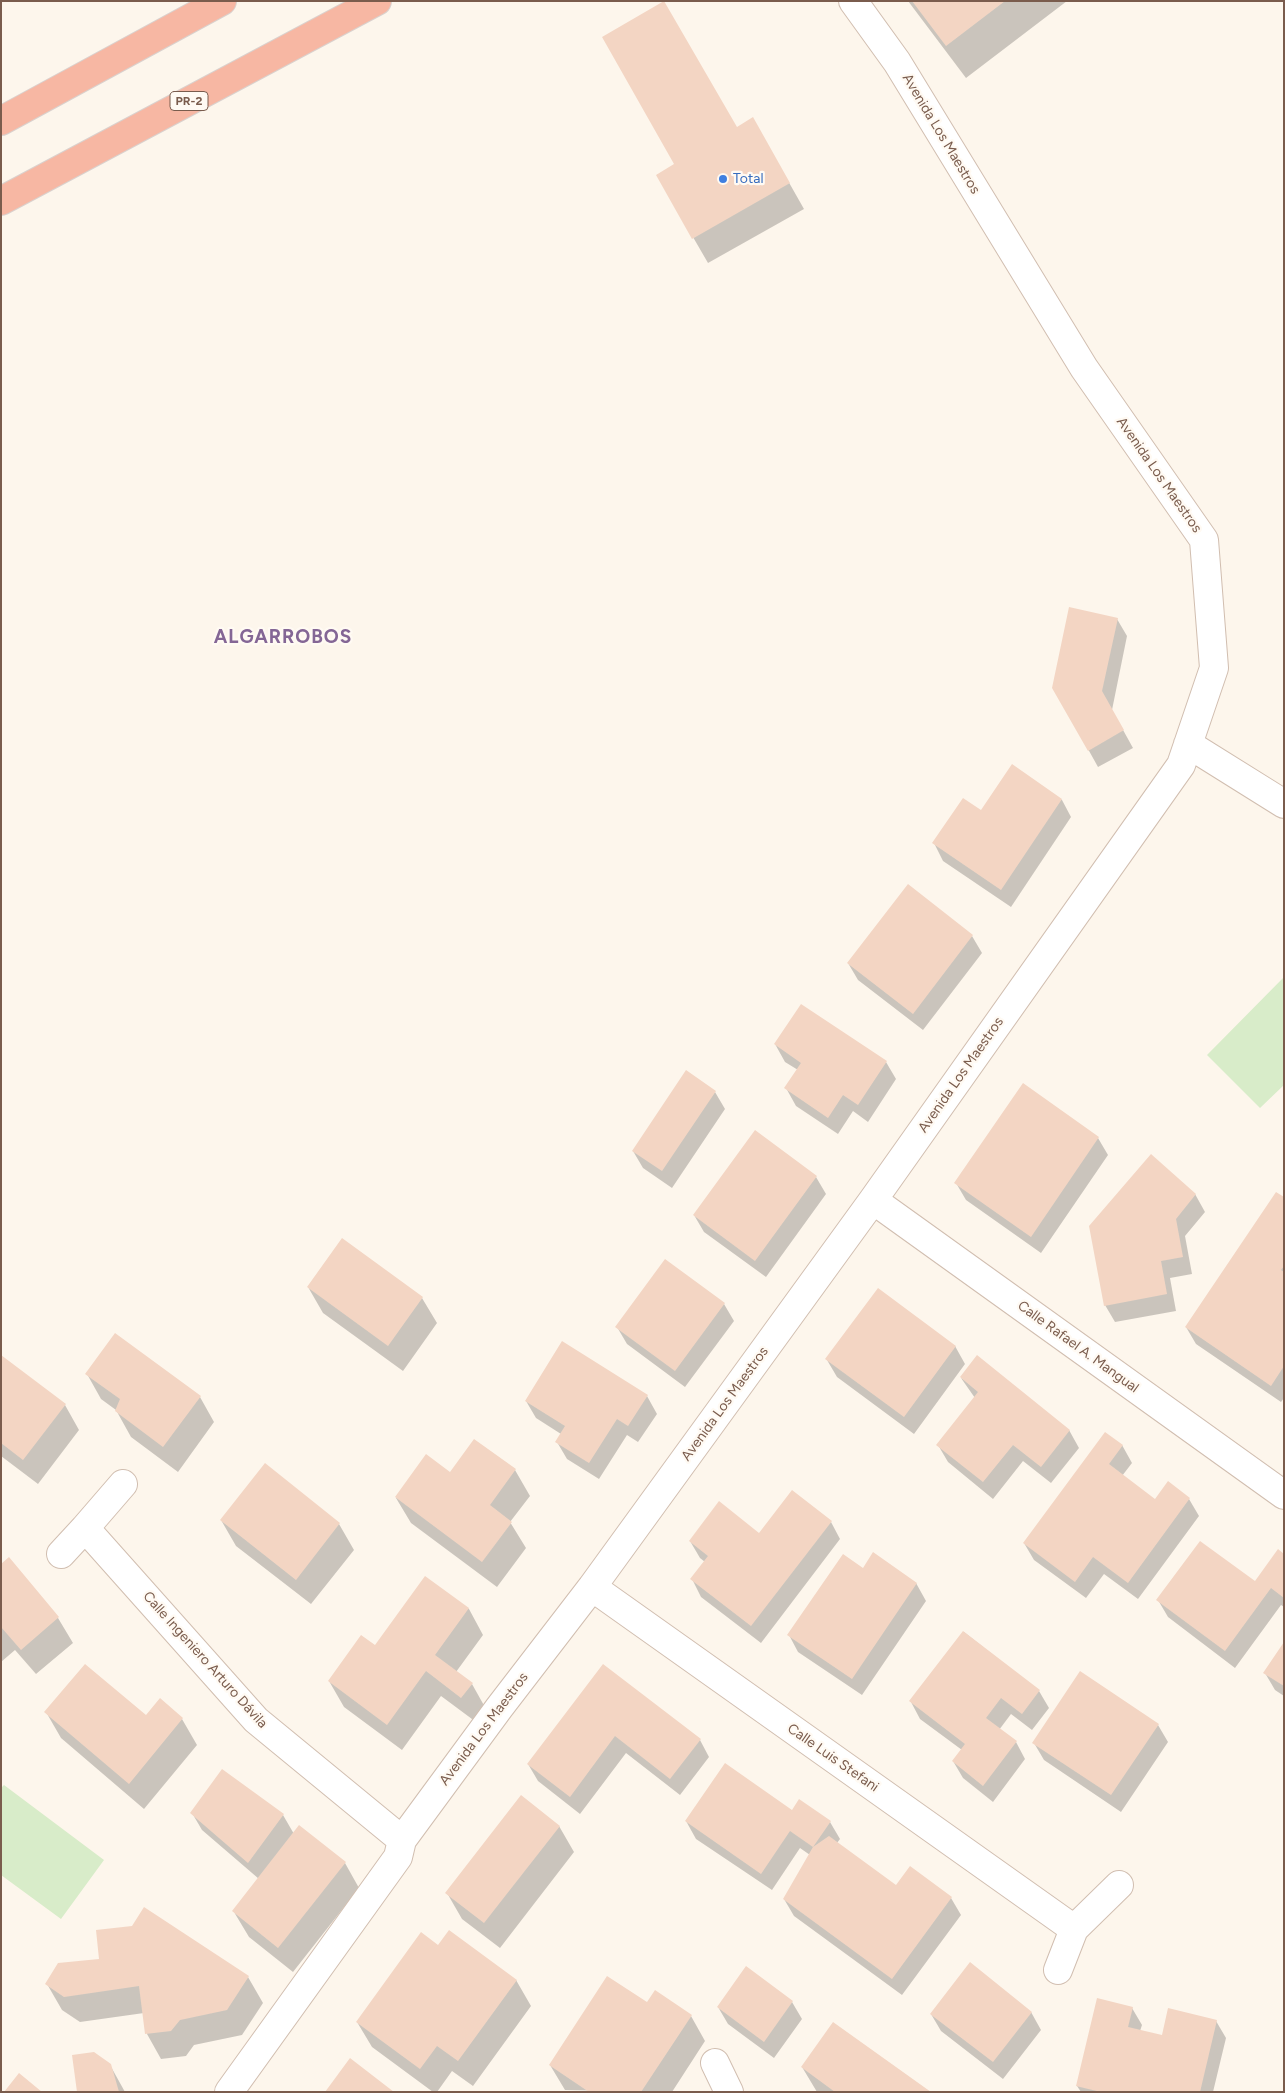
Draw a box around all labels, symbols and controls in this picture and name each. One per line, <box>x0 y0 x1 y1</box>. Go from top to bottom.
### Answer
street label: Avenida Los Maestros <box>898 71 984 197</box>
road number: PR-2 <box>170 92 208 110</box>
place label: Total <box>733 171 763 187</box>
marker: Total <box>717 173 729 185</box>
street label: Avenida Los Maestros <box>1113 414 1205 536</box>
district label: ALGARROBOS <box>212 626 354 648</box>
street label: Avenida Los Maestros <box>915 1014 1007 1136</box>
street label: Calle Rafael A. Mangual <box>1014 1297 1142 1397</box>
street label: Avenida Los Maestros <box>678 1344 772 1464</box>
street label: Calle Ingeniero Arturo Dávila <box>139 1588 271 1732</box>
street label: Avenida Los Maestros <box>436 1669 532 1789</box>
street label: Calle Luis Stefani <box>784 1720 882 1796</box>

